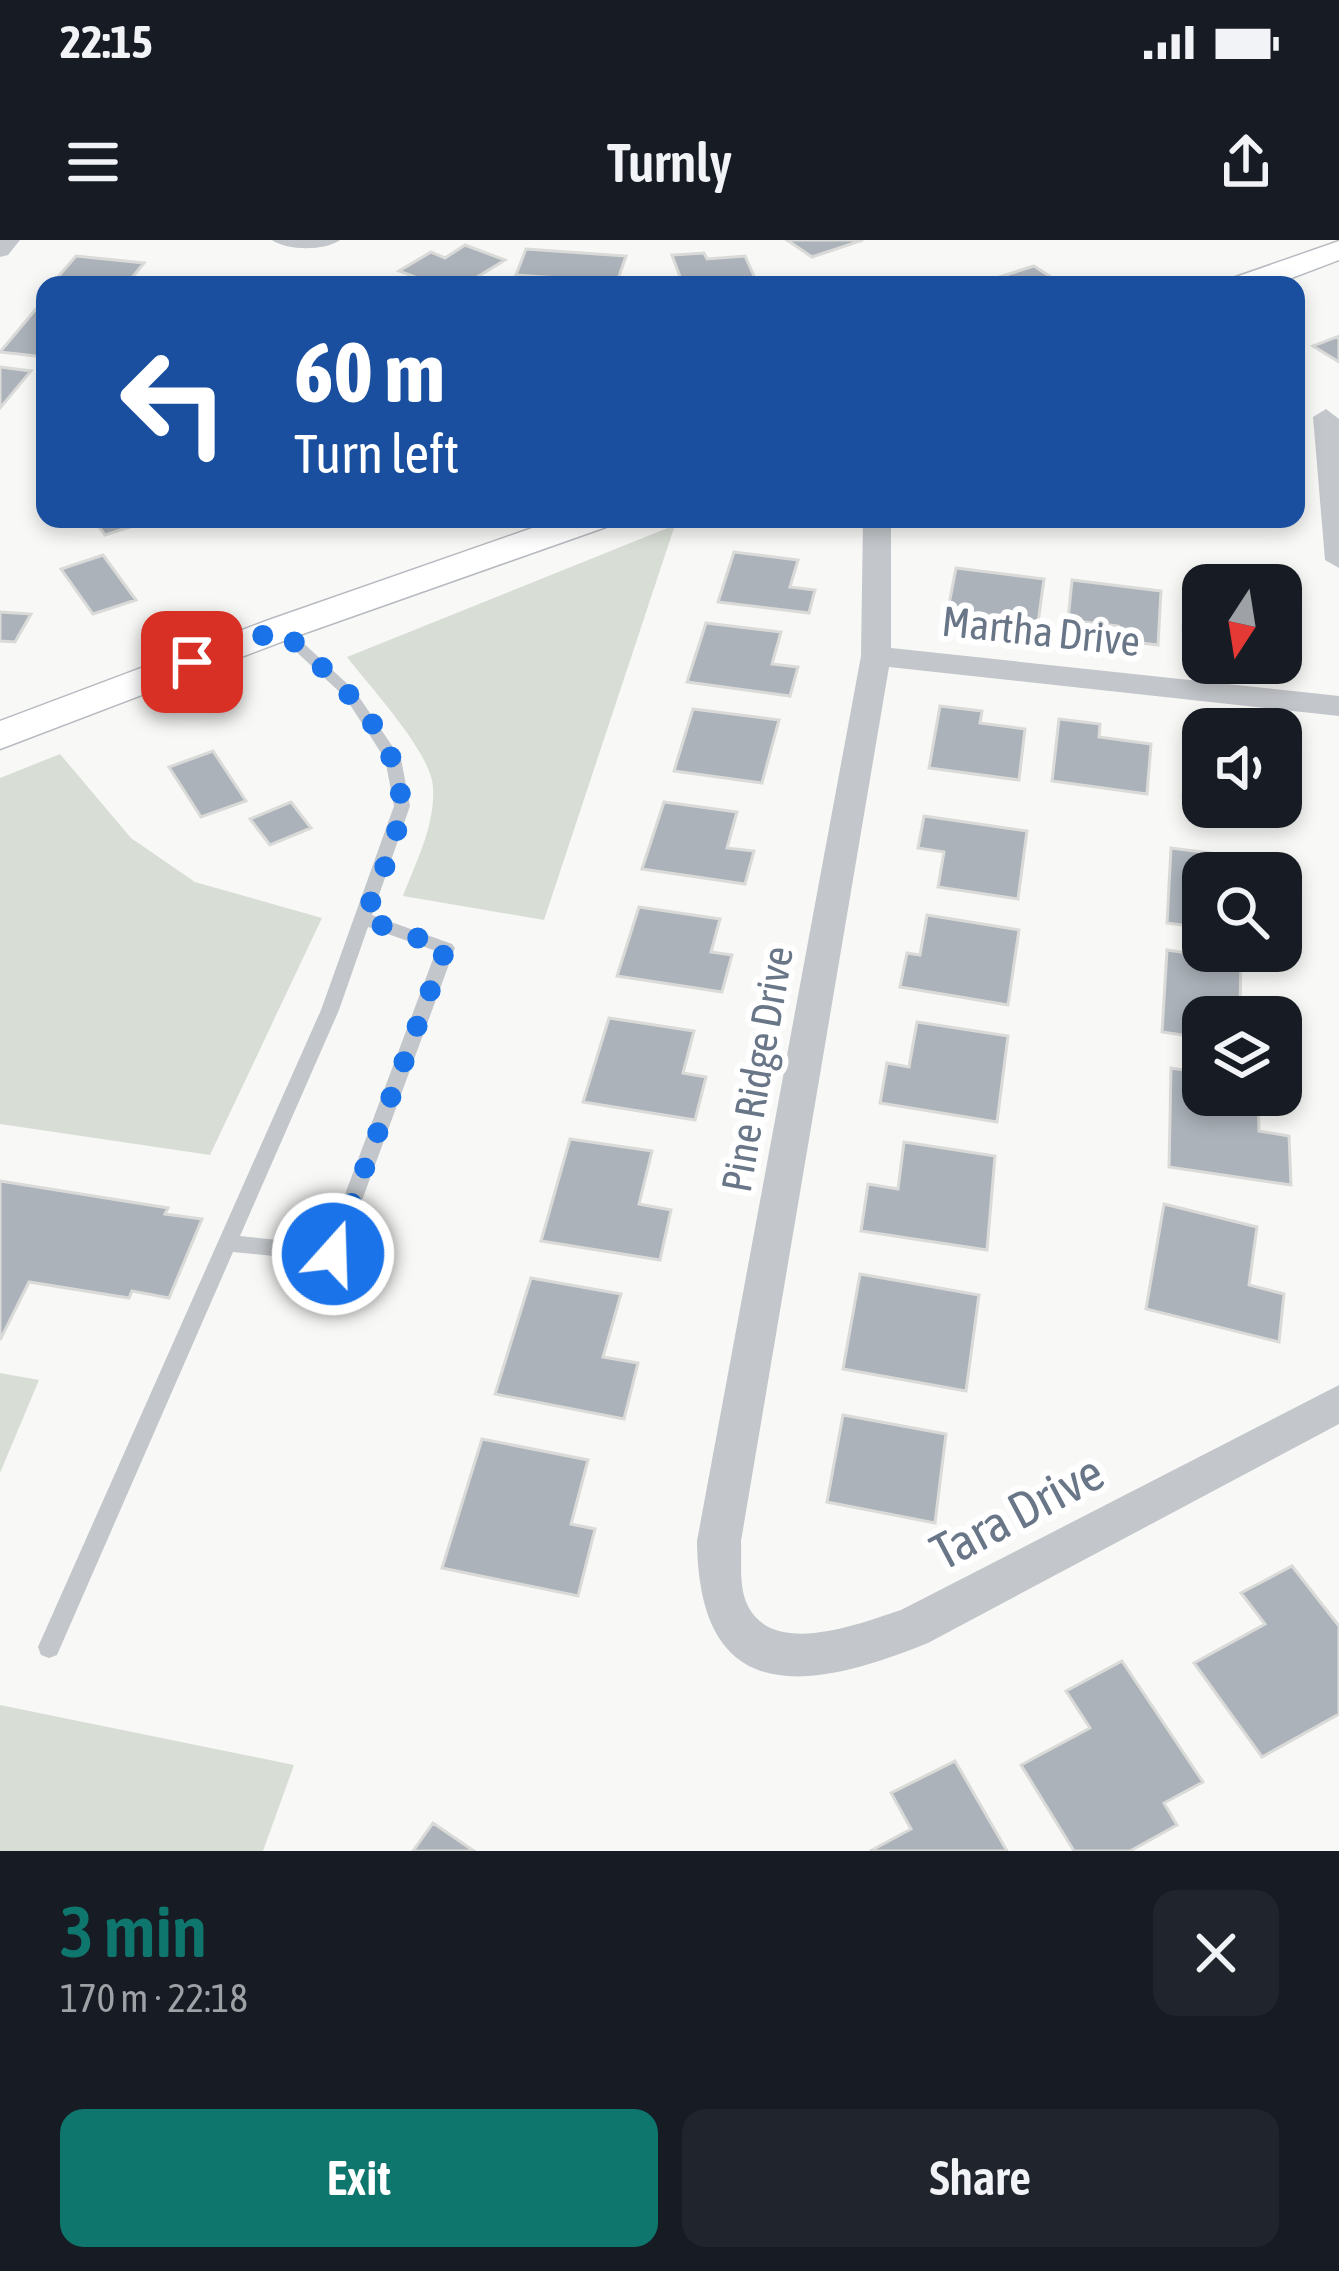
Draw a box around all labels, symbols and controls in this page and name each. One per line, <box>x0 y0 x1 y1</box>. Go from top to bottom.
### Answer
text: 22:15 <box>60 16 153 68</box>
icon: menu <box>60 129 126 195</box>
icon: share <box>1213 129 1279 195</box>
text: Turnly <box>607 132 732 193</box>
icon: left <box>96 324 252 480</box>
text: 60 m <box>294 324 445 420</box>
text: Turn left <box>294 423 459 484</box>
north arrow <box>1182 564 1302 684</box>
map controls <box>1182 564 1302 1116</box>
street label: Martha Drive <box>940 597 1142 665</box>
pin <box>141 611 243 713</box>
icon: arrive <box>159 629 225 695</box>
button: sound <box>1182 708 1302 828</box>
button: search <box>1182 852 1302 972</box>
street label: Pine Ridge Drive <box>712 942 802 1196</box>
button: layers <box>1182 996 1302 1116</box>
position arrow <box>270 1191 396 1317</box>
street label: Tara Drive <box>921 1442 1113 1581</box>
text: 3 min <box>60 1890 207 1972</box>
button: close <box>1153 1890 1279 2016</box>
text: 170 m · 22:18 <box>60 1976 248 2020</box>
button: Exit <box>60 2109 658 2247</box>
button: Share <box>682 2109 1279 2247</box>

